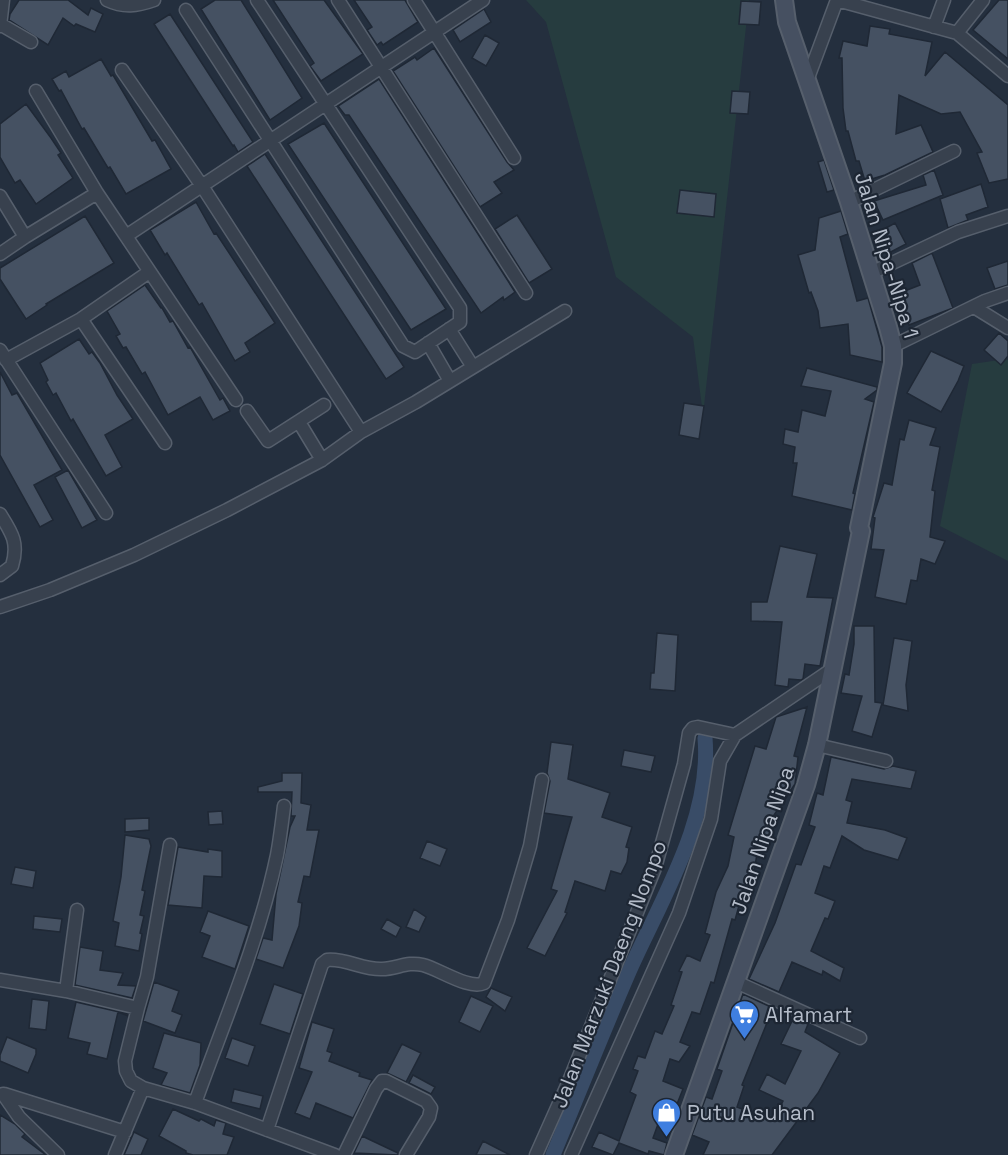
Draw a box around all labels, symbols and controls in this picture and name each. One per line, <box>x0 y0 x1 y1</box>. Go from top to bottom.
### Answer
street label: Jalan Nipa-Nipa 1 <box>849 169 925 341</box>
street label: Jalan Nipa Nipa <box>724 763 800 917</box>
street label: Jalan Marzuki Daeng Nompo <box>545 836 673 1112</box>
supermarket icon: Alfamart <box>728 998 760 1040</box>
place label: Alfamart <box>765 1001 852 1028</box>
shop icon: Putu Asuhan <box>650 1096 682 1138</box>
place label: Putu Asuhan <box>687 1099 815 1126</box>

